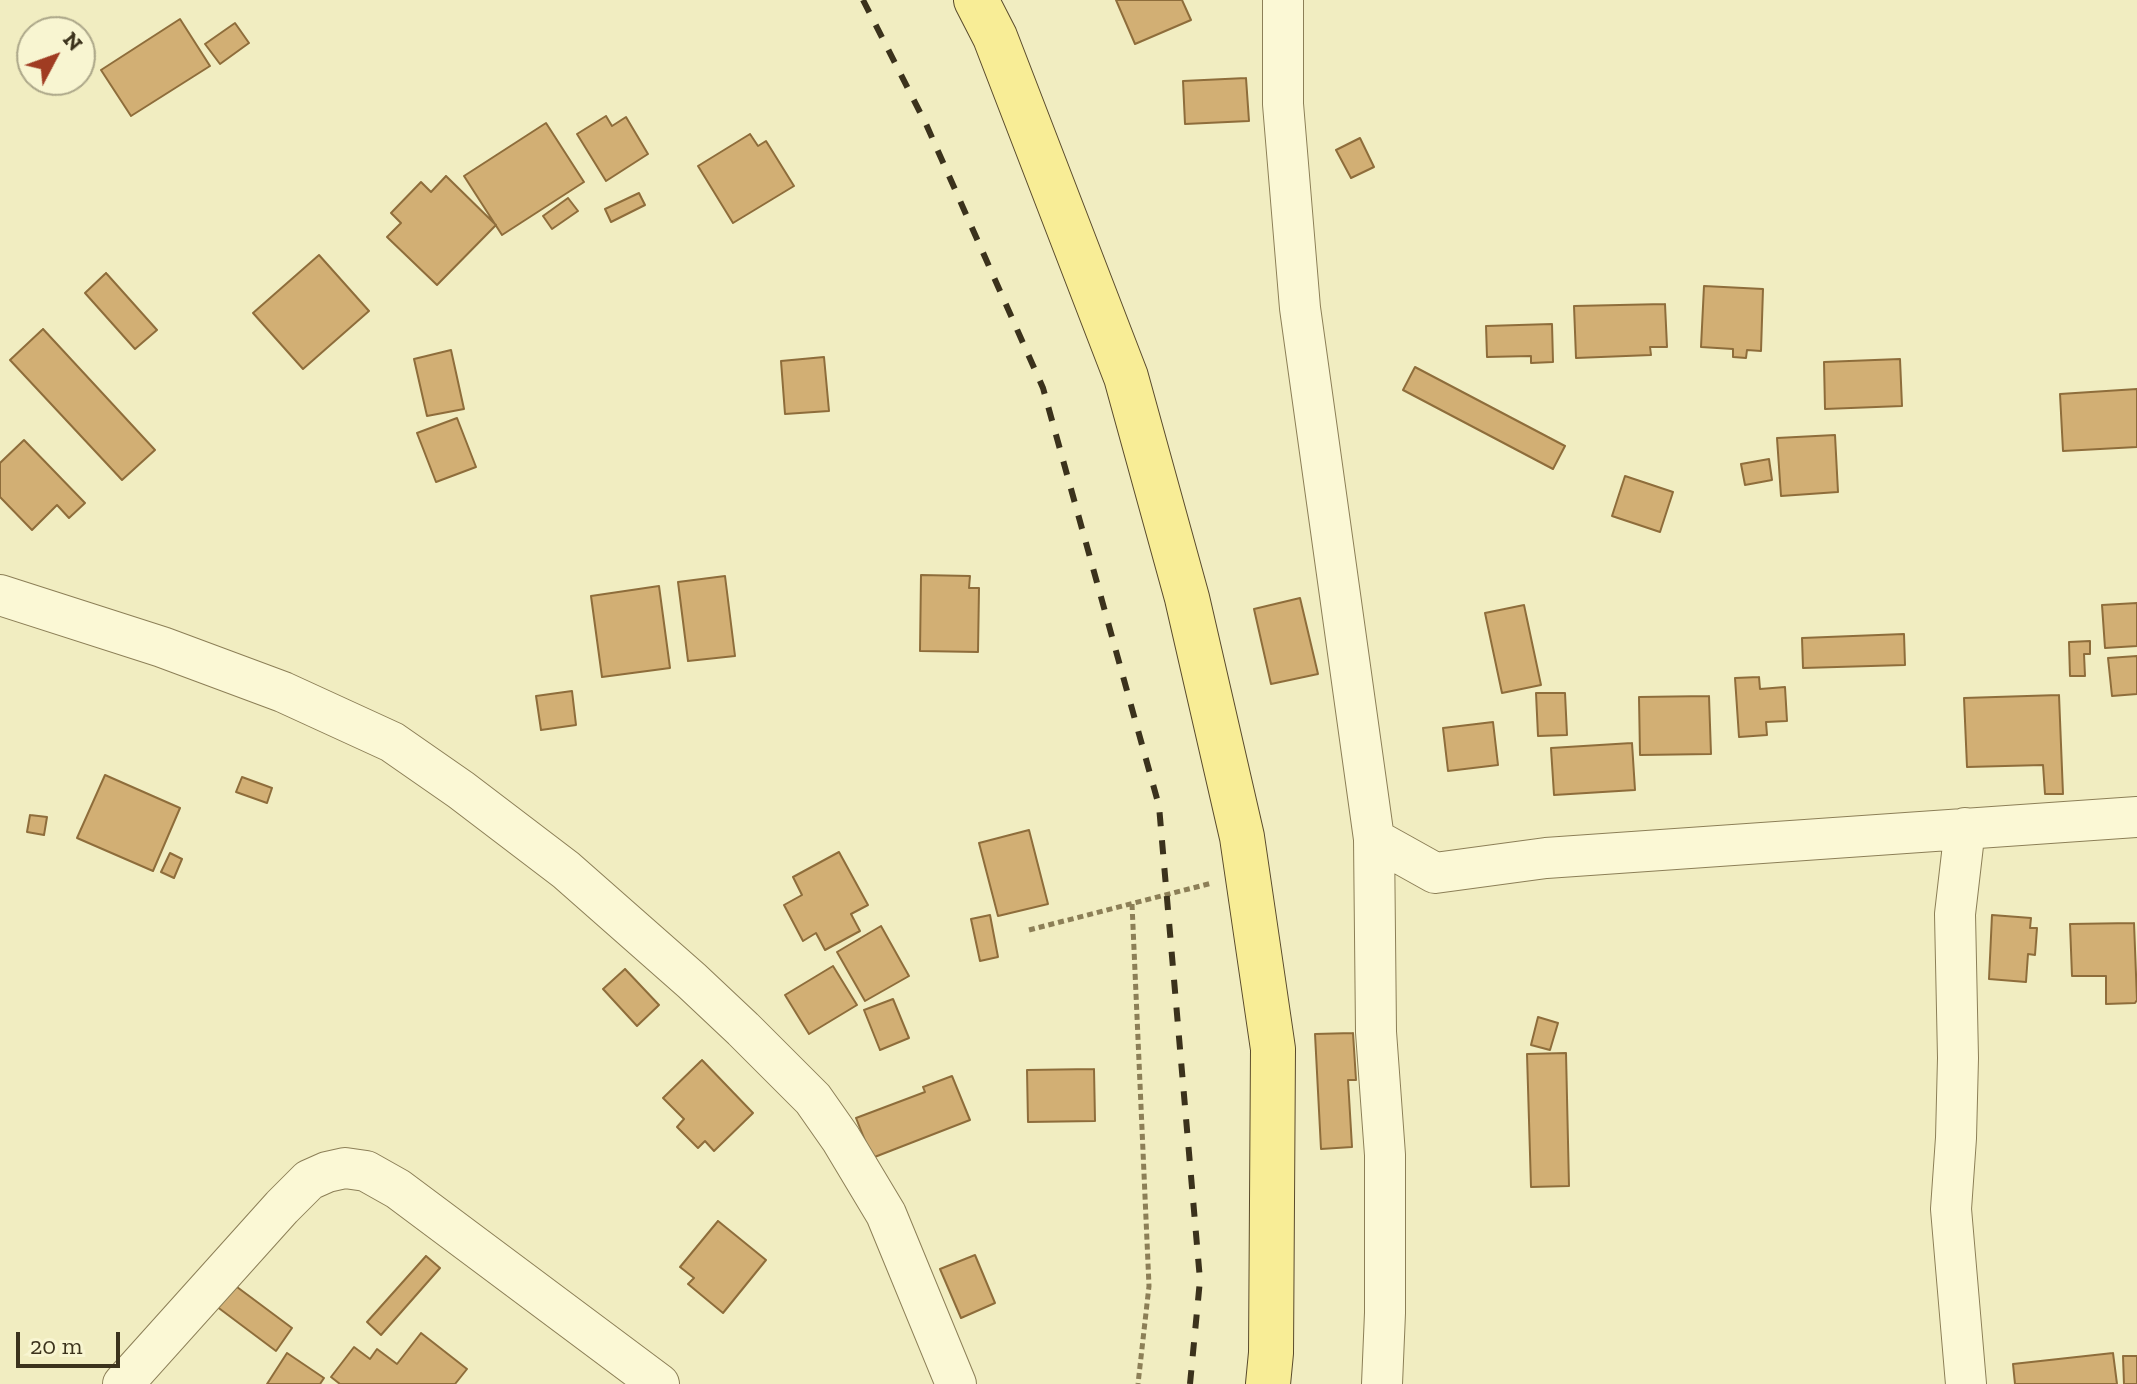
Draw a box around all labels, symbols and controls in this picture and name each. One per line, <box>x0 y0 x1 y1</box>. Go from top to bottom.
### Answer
north arrow <box>16 16 96 96</box>
text: N <box>57 26 89 56</box>
scale bar <box>20 1316 124 1366</box>
text: 20 m <box>30 1331 82 1360</box>

